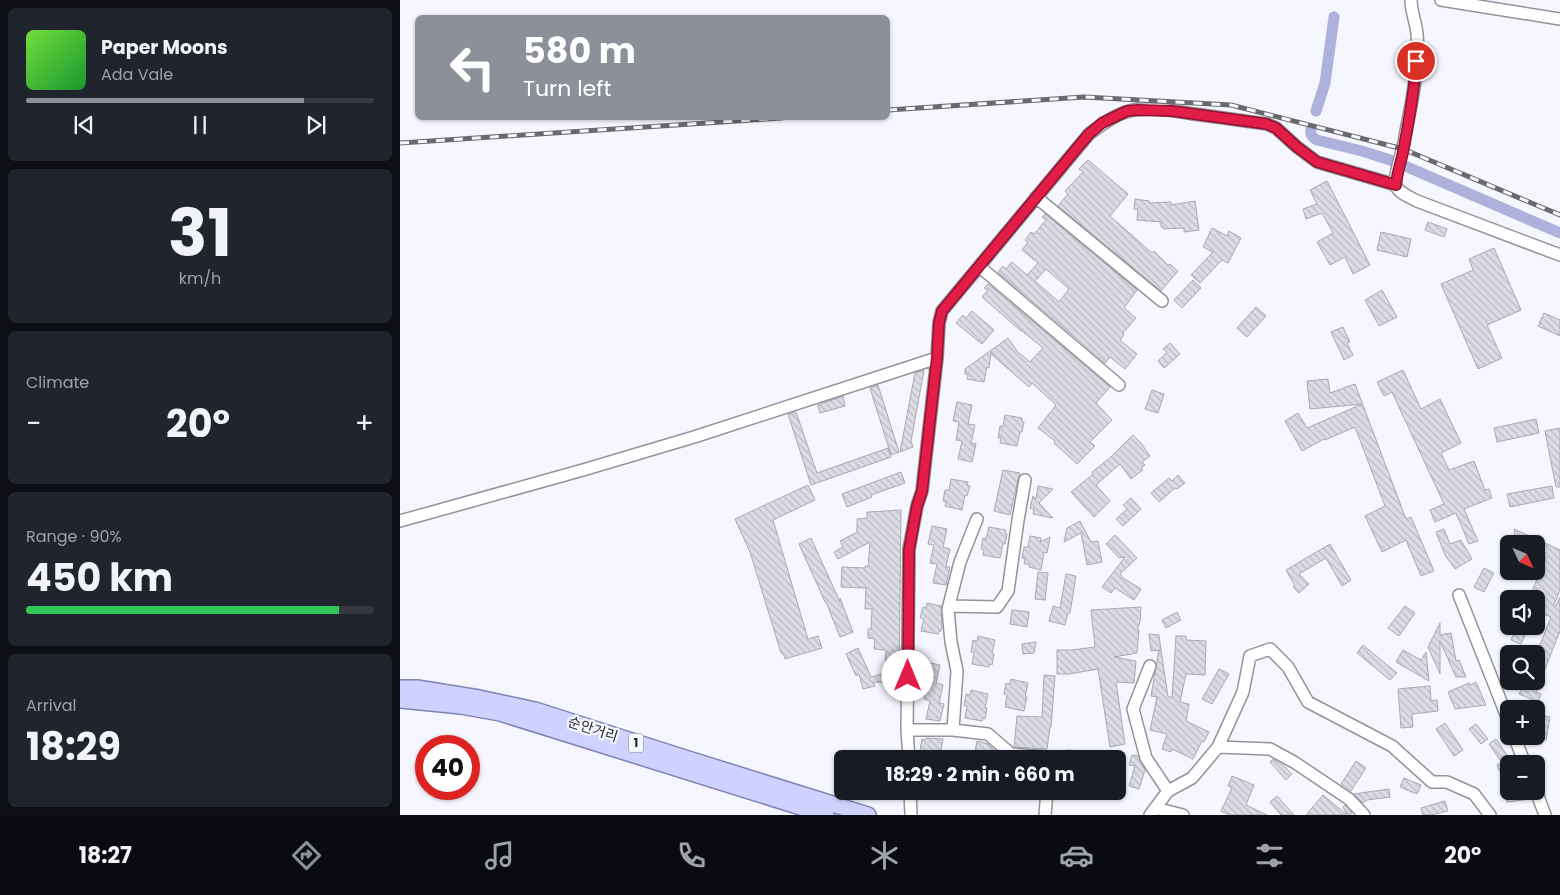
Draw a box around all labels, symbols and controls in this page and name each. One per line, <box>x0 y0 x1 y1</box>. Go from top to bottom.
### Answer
text: 580 m <box>523 26 636 75</box>
text: Paper Moons <box>101 34 228 61</box>
icon: left <box>440 35 505 100</box>
pin <box>1395 40 1437 82</box>
icon: arrive <box>1402 47 1430 75</box>
text: Ada Vale <box>101 63 173 86</box>
text: Turn left <box>523 73 611 104</box>
icon: previous <box>70 111 98 139</box>
icon: pause <box>186 111 214 139</box>
icon: next <box>302 111 330 139</box>
text: 31 <box>168 188 232 279</box>
text: km/h <box>179 267 221 290</box>
text: Climate <box>26 371 89 394</box>
text: 20° <box>166 397 230 450</box>
text: − <box>26 404 41 443</box>
text: + <box>355 404 374 443</box>
text: Range · 90% <box>26 525 122 548</box>
north arrow <box>1500 535 1545 580</box>
map controls <box>1500 535 1545 800</box>
text: 450 km <box>26 551 173 604</box>
button: sound <box>1500 590 1545 635</box>
button: search <box>1500 645 1545 690</box>
position arrow <box>881 649 933 701</box>
text: Arrival <box>26 694 76 717</box>
button: + <box>1500 700 1545 745</box>
street label: 순안거리 <box>565 712 621 746</box>
text: 18:29 <box>26 720 121 773</box>
road number: 1 <box>628 734 644 752</box>
speed limit sign: 40 <box>415 735 480 800</box>
button: − <box>1500 755 1545 800</box>
text: 18:29 · 2 min · 660 m <box>885 761 1075 788</box>
icon: directions <box>289 838 324 873</box>
icon: music <box>482 838 517 873</box>
icon: phone <box>674 838 709 873</box>
icon: climate <box>867 838 902 873</box>
icon: car <box>1059 838 1094 873</box>
icon: filters <box>1252 838 1287 873</box>
text: 18:27 <box>79 840 132 871</box>
text: 20° <box>1444 840 1481 871</box>

